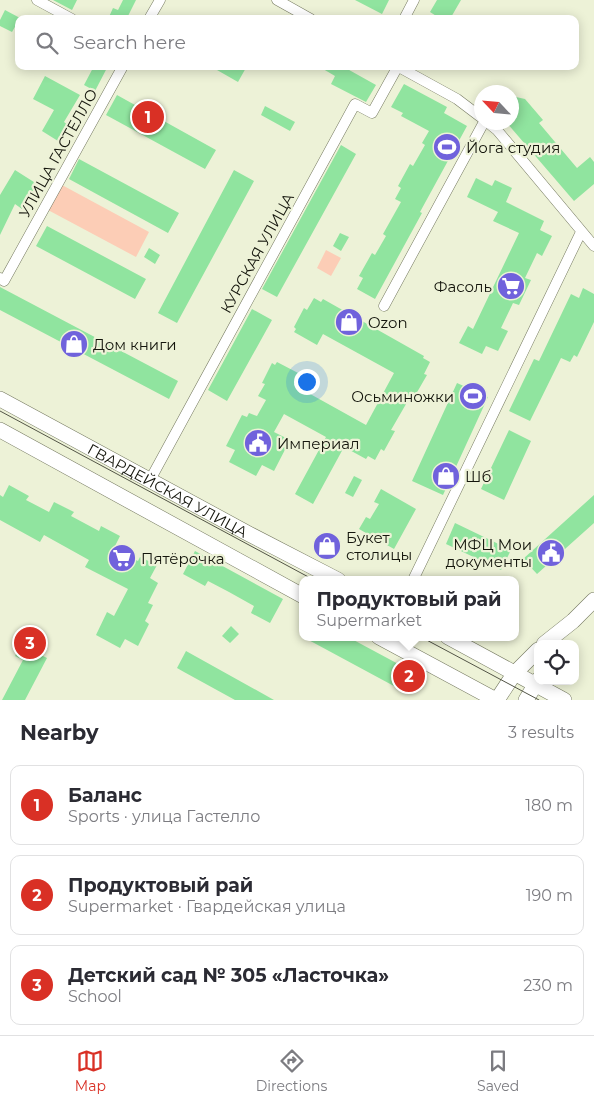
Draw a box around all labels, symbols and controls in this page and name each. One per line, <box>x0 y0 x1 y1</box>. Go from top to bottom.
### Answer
search box <box>15 15 579 70</box>
icon: search <box>33 29 61 57</box>
text: Search here <box>73 31 186 54</box>
street label: УЛИЦА ГАСТЕЛЛО <box>15 85 101 221</box>
north arrow <box>474 85 519 130</box>
pin: 1 <box>132 98 164 136</box>
sports icon: Йога студия <box>432 132 462 162</box>
place label: Йога студия <box>466 138 560 157</box>
street label: КУРСКАЯ УЛИЦА <box>216 189 298 317</box>
supermarket icon: Фасоль <box>496 271 526 301</box>
place label: Фасоль <box>434 277 492 296</box>
shop icon: Ozon <box>334 307 364 337</box>
place label: Ozon <box>368 313 408 332</box>
shop icon: Дом книги <box>59 329 89 359</box>
place label: Дом книги <box>93 335 177 354</box>
your location <box>294 369 320 395</box>
sports icon: Осьминожки <box>458 381 488 411</box>
place label: Осьминожки <box>351 387 454 406</box>
public building icon: Империал <box>243 428 273 458</box>
place label: Империал <box>277 434 359 453</box>
street label: ГВАРДЕЙСКАЯ УЛИЦА <box>85 439 251 541</box>
shop icon: Шб <box>431 461 461 491</box>
place label: Шб <box>465 467 491 486</box>
place label: Букет столицы <box>346 528 412 564</box>
shop icon: Букет столицы <box>312 531 342 561</box>
place label: МФЦ Мои документы <box>446 535 532 571</box>
public building icon: МФЦ Мои документы <box>536 538 566 568</box>
supermarket icon: Пятёрочка <box>107 543 137 573</box>
place label: Пятёрочка <box>141 549 225 568</box>
popup <box>299 576 519 641</box>
text: Продуктовый рай <box>316 588 502 611</box>
text: Supermarket <box>316 611 422 630</box>
pin: 3 <box>14 624 46 662</box>
map controls <box>534 640 579 685</box>
button: locate <box>534 640 579 685</box>
pin: 2 <box>393 657 425 695</box>
text: Nearby <box>20 720 99 745</box>
text: 3 results <box>508 723 574 742</box>
text: Баланс <box>68 784 142 807</box>
text: 1 <box>34 796 40 815</box>
text: 180 m <box>525 796 573 815</box>
text: Sports · улица Гастелло <box>68 807 260 826</box>
text: Продуктовый рай <box>68 874 253 897</box>
text: 2 <box>32 886 42 905</box>
text: 190 m <box>526 886 573 905</box>
text: Supermarket · Гвардейская улица <box>68 897 346 916</box>
text: Детский сад № 305 «Ласточка» <box>68 964 389 987</box>
text: 3 <box>32 976 42 995</box>
text: 230 m <box>523 976 573 995</box>
text: School <box>68 987 122 1006</box>
tab: Map <box>75 1047 106 1095</box>
tab: Directions <box>256 1047 327 1095</box>
tab: Saved <box>477 1047 519 1095</box>

